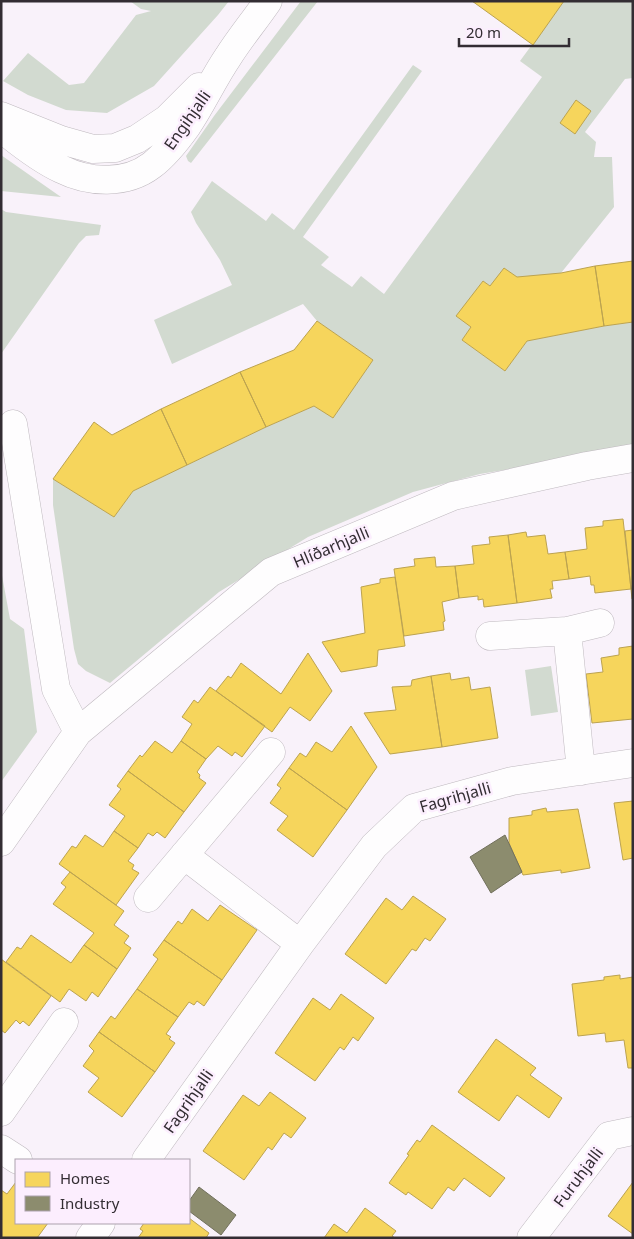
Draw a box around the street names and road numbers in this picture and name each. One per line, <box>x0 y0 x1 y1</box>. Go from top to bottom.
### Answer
street label: Engihjalli <box>158 86 216 154</box>
street label: Hlíðarhjalli <box>290 521 372 573</box>
street label: Fagrihjalli <box>417 776 493 818</box>
street label: Fagrihjalli <box>158 1065 218 1137</box>
street label: Furuhjalli <box>548 1142 608 1212</box>

